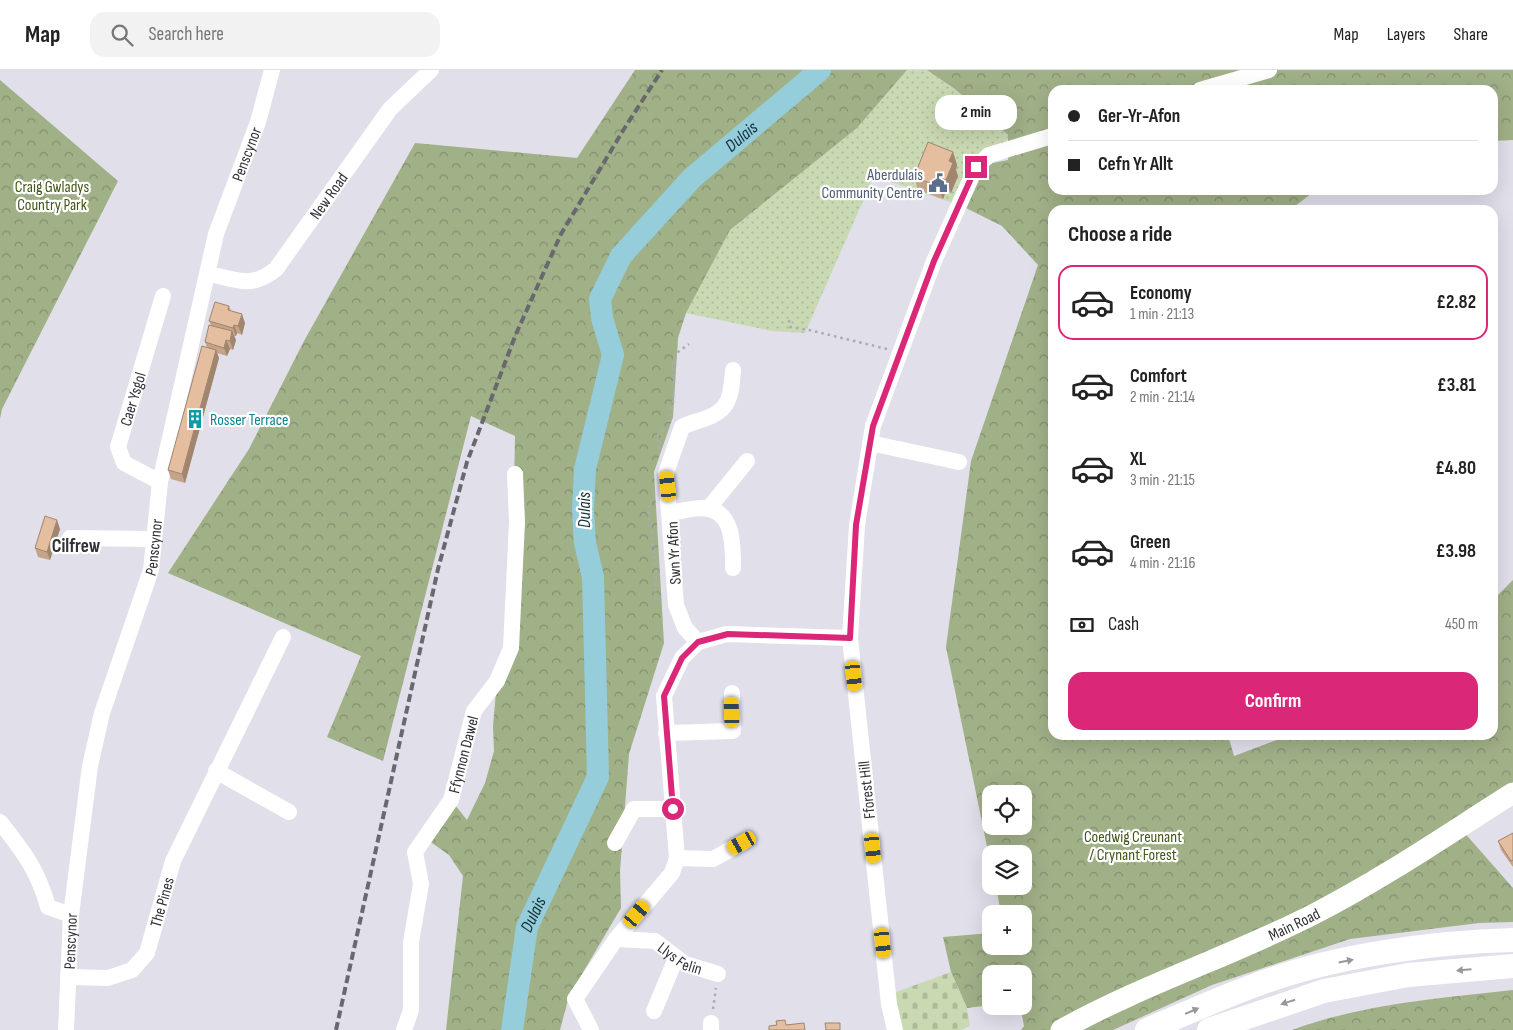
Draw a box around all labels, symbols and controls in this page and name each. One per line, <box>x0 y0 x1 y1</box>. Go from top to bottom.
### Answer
search box <box>90 12 440 57</box>
text: Map <box>25 20 60 49</box>
icon: search <box>108 21 136 49</box>
text: Search here <box>148 23 224 46</box>
text: Map <box>1334 24 1359 45</box>
text: Layers <box>1387 24 1426 45</box>
text: Share <box>1454 24 1488 45</box>
callout: 2 min <box>935 94 1017 129</box>
text: 2 min <box>961 103 991 122</box>
text: Ger-Yr-Afon <box>1098 105 1180 128</box>
water label: Dulais <box>721 117 763 157</box>
street label: Penscynor <box>229 124 266 184</box>
text: Cefn Yr Allt <box>1098 153 1173 176</box>
route end <box>965 156 987 178</box>
place label: Aberdulais Community Centre <box>821 166 923 203</box>
street label: New Road <box>306 169 353 223</box>
public building icon: Aberdulais Community Centre <box>927 172 949 194</box>
park label: Craig Gwladys Country Park <box>15 178 90 215</box>
text: Choose a ride <box>1068 221 1172 248</box>
icon: car <box>1070 280 1115 325</box>
text: Economy <box>1130 282 1192 305</box>
text: £2.82 <box>1436 291 1476 314</box>
text: 1 min · 21:13 <box>1130 305 1194 324</box>
icon: car <box>1070 363 1115 408</box>
text: Comfort <box>1130 365 1187 388</box>
street label: Caer Ysgol <box>117 370 151 428</box>
text: £3.81 <box>1437 374 1476 397</box>
text: 2 min · 21:14 <box>1130 388 1195 407</box>
building icon: Rosser Terrace <box>184 408 206 430</box>
place label: Rosser Terrace <box>210 411 288 430</box>
icon: car <box>1070 446 1115 491</box>
text: XL <box>1130 448 1146 471</box>
text: £4.80 <box>1435 457 1476 480</box>
car <box>658 470 677 502</box>
text: 3 min · 21:15 <box>1130 471 1195 490</box>
water label: Dulais <box>574 491 595 528</box>
street label: Penscynor <box>142 518 167 578</box>
street label: Swn Yr Afon <box>663 521 686 585</box>
icon: car <box>1070 529 1115 574</box>
text: Green <box>1130 531 1170 554</box>
district label: Cilfrew <box>52 535 101 558</box>
text: £3.98 <box>1436 540 1476 563</box>
text: 4 min · 21:16 <box>1130 554 1195 573</box>
icon: cash <box>1068 611 1096 639</box>
text: Cash <box>1108 613 1139 636</box>
text: 450 m <box>1445 615 1478 634</box>
car <box>844 660 863 692</box>
button: Confirm <box>1068 672 1478 730</box>
car <box>723 697 740 727</box>
street label: Ffynnon Dawel <box>445 714 483 795</box>
street label: Fforest Hill <box>855 760 880 820</box>
map controls <box>982 785 1032 1015</box>
button: locate <box>982 785 1032 835</box>
route start <box>662 798 684 820</box>
park label: Coedwig Creunant / Crynant Forest <box>1084 828 1182 865</box>
car <box>725 829 758 857</box>
car <box>863 832 882 864</box>
button: layers <box>982 845 1032 895</box>
street label: The Pines <box>147 875 179 930</box>
water label: Dulais <box>516 893 551 936</box>
car <box>621 898 652 930</box>
button: + <box>982 905 1032 955</box>
street label: Main Road <box>1266 905 1323 946</box>
street label: Penscynor <box>61 912 82 970</box>
car <box>873 927 892 959</box>
street label: Llys Felin <box>653 939 704 980</box>
one-way arrow <box>1338 956 1354 964</box>
button: − <box>982 965 1032 1015</box>
one-way arrow <box>1456 967 1472 975</box>
one-way arrow <box>1280 999 1295 1007</box>
one-way arrow <box>1185 1007 1199 1015</box>

